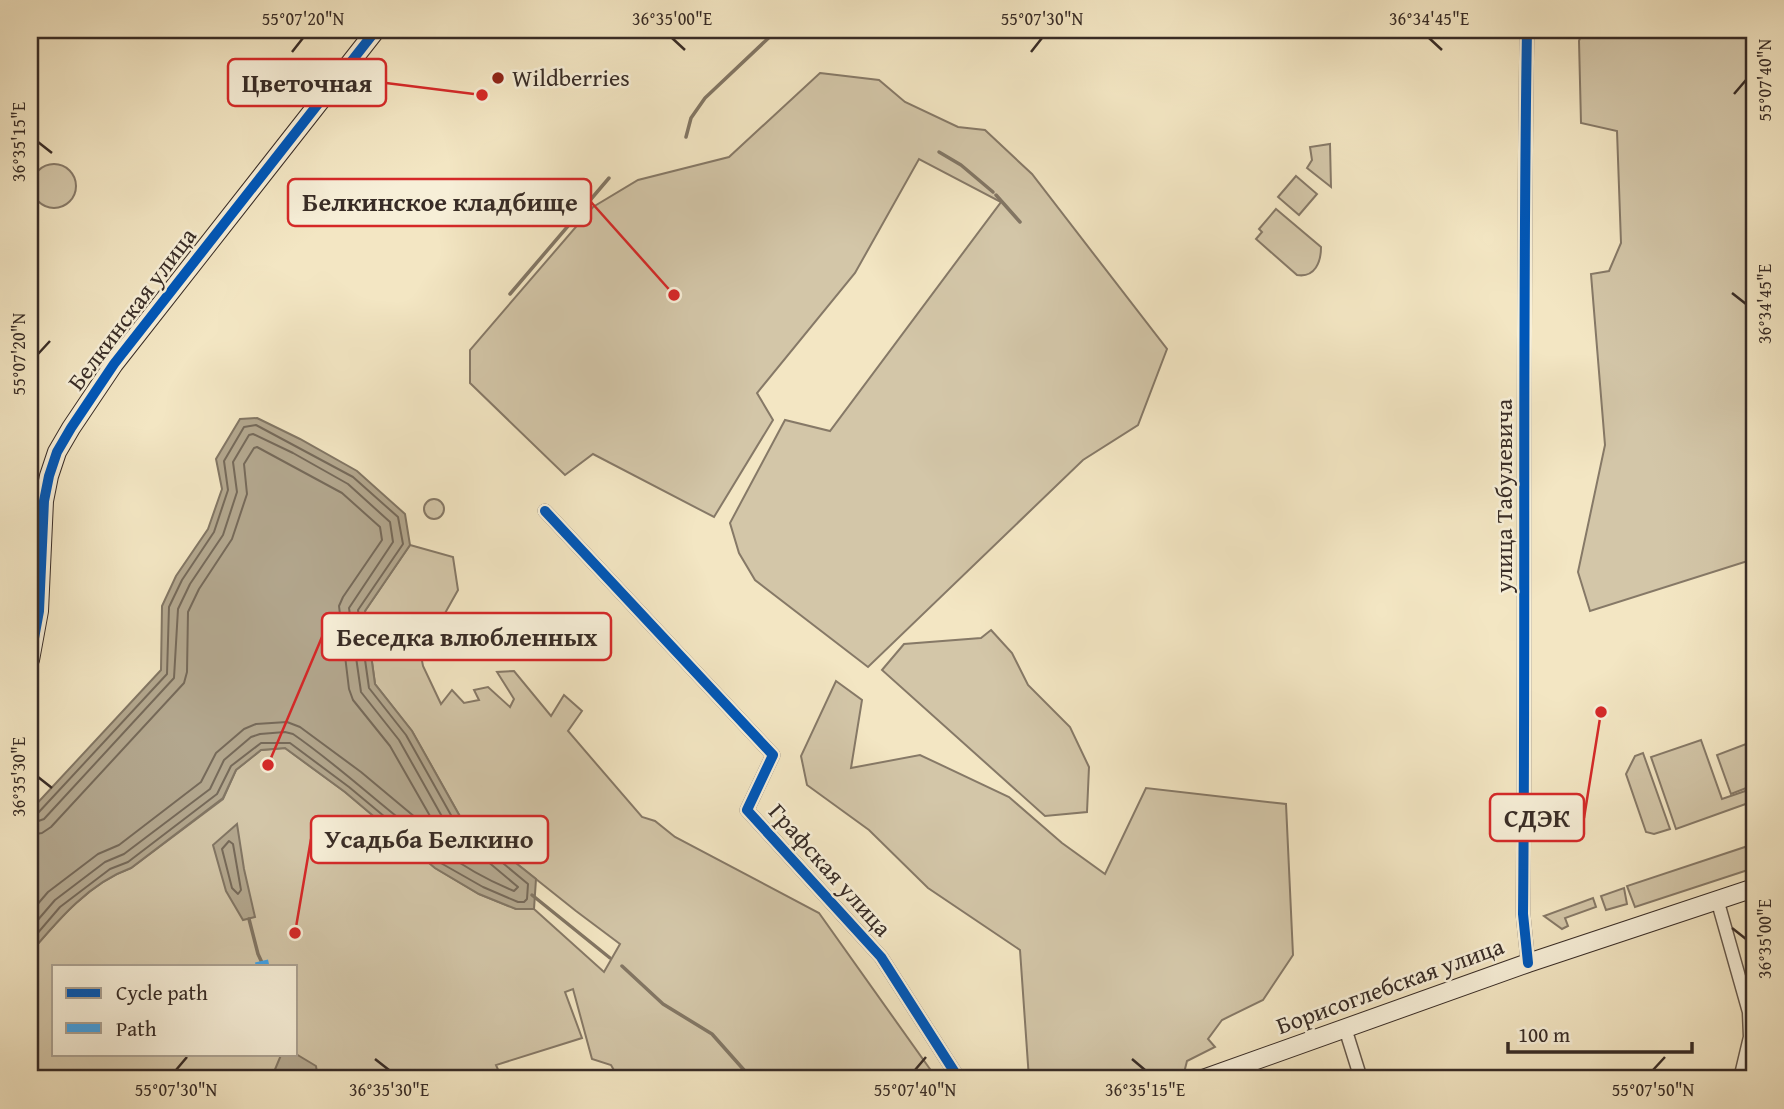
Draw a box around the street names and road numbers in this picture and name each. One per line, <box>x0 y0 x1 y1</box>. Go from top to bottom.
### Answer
street label: Белкинская улица <box>59 220 205 397</box>
street label: улица Табулевича <box>1486 398 1521 594</box>
street label: Графская улица <box>761 795 900 945</box>
street label: Борисоглебская улица <box>1271 928 1509 1043</box>

